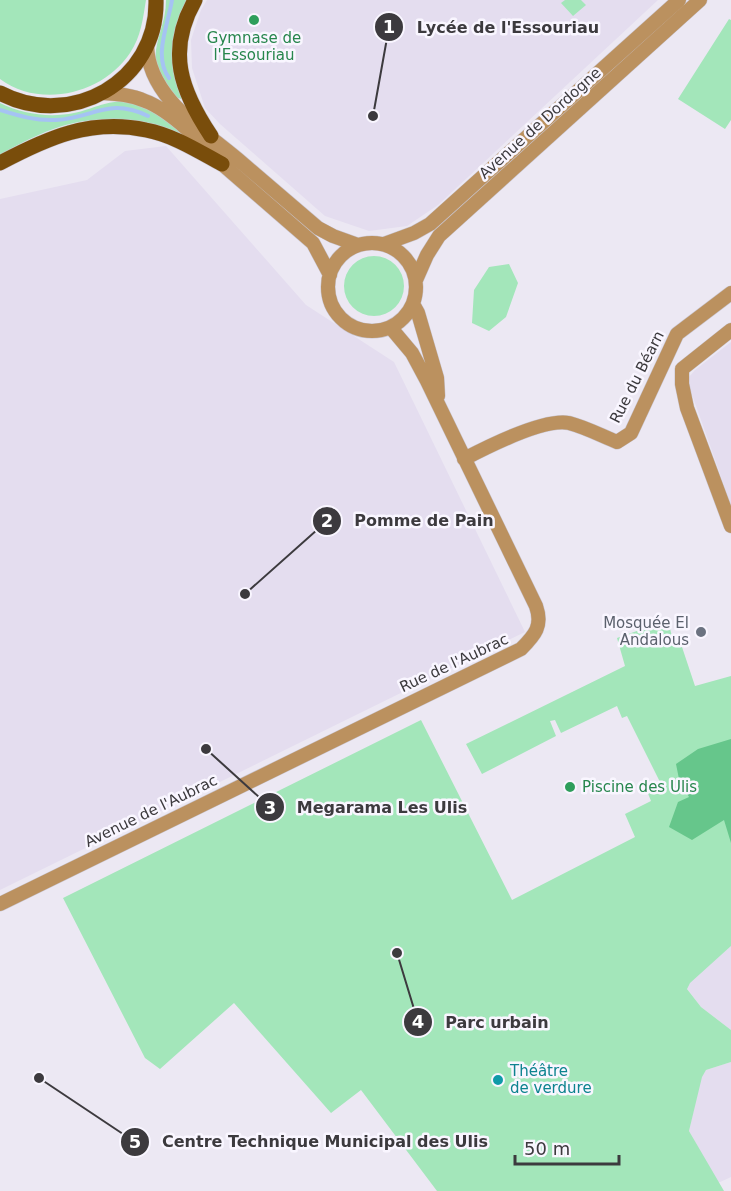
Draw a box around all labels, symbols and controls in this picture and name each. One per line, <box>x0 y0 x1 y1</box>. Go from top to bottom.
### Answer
callout: Lycée de l'Essouriau <box>374 10 611 44</box>
marker: Gymnase de l'Essouriau <box>247 13 261 27</box>
text: 1 <box>383 16 395 37</box>
text: Lycée de l'Essouriau <box>417 18 599 37</box>
place label: Gymnase de l'Essouriau <box>207 29 301 64</box>
street label: Avenue de Dordogne <box>475 64 605 182</box>
street label: Rue du Béarn <box>606 328 668 426</box>
callout: Pomme de Pain <box>312 504 505 538</box>
text: 2 <box>321 510 333 531</box>
text: Pomme de Pain <box>354 511 494 530</box>
place label: Mosquée El Andalous <box>603 614 689 649</box>
marker: Mosquée El Andalous <box>694 625 708 639</box>
street label: Rue de l'Aubrac <box>397 630 511 696</box>
street label: Avenue de l'Aubrac <box>82 771 220 851</box>
place label: Piscine des Ulis <box>582 778 697 796</box>
marker: Piscine des Ulis <box>563 780 577 794</box>
callout: Megarama Les Ulis <box>255 790 479 824</box>
text: 3 <box>264 797 276 818</box>
text: Megarama Les Ulis <box>297 798 467 817</box>
callout: Parc urbain <box>403 1005 561 1039</box>
text: 4 <box>412 1011 424 1032</box>
text: Parc urbain <box>445 1013 549 1032</box>
place label: Théâtre de verdure <box>509 1062 592 1097</box>
marker: Théâtre de verdure <box>491 1073 505 1087</box>
callout: Centre Technique Municipal des Ulis <box>120 1125 500 1159</box>
scale bar <box>515 1128 618 1166</box>
text: 5 <box>129 1131 141 1152</box>
text: Centre Technique Municipal des Ulis <box>162 1132 488 1151</box>
text: 50 m <box>524 1138 570 1159</box>

